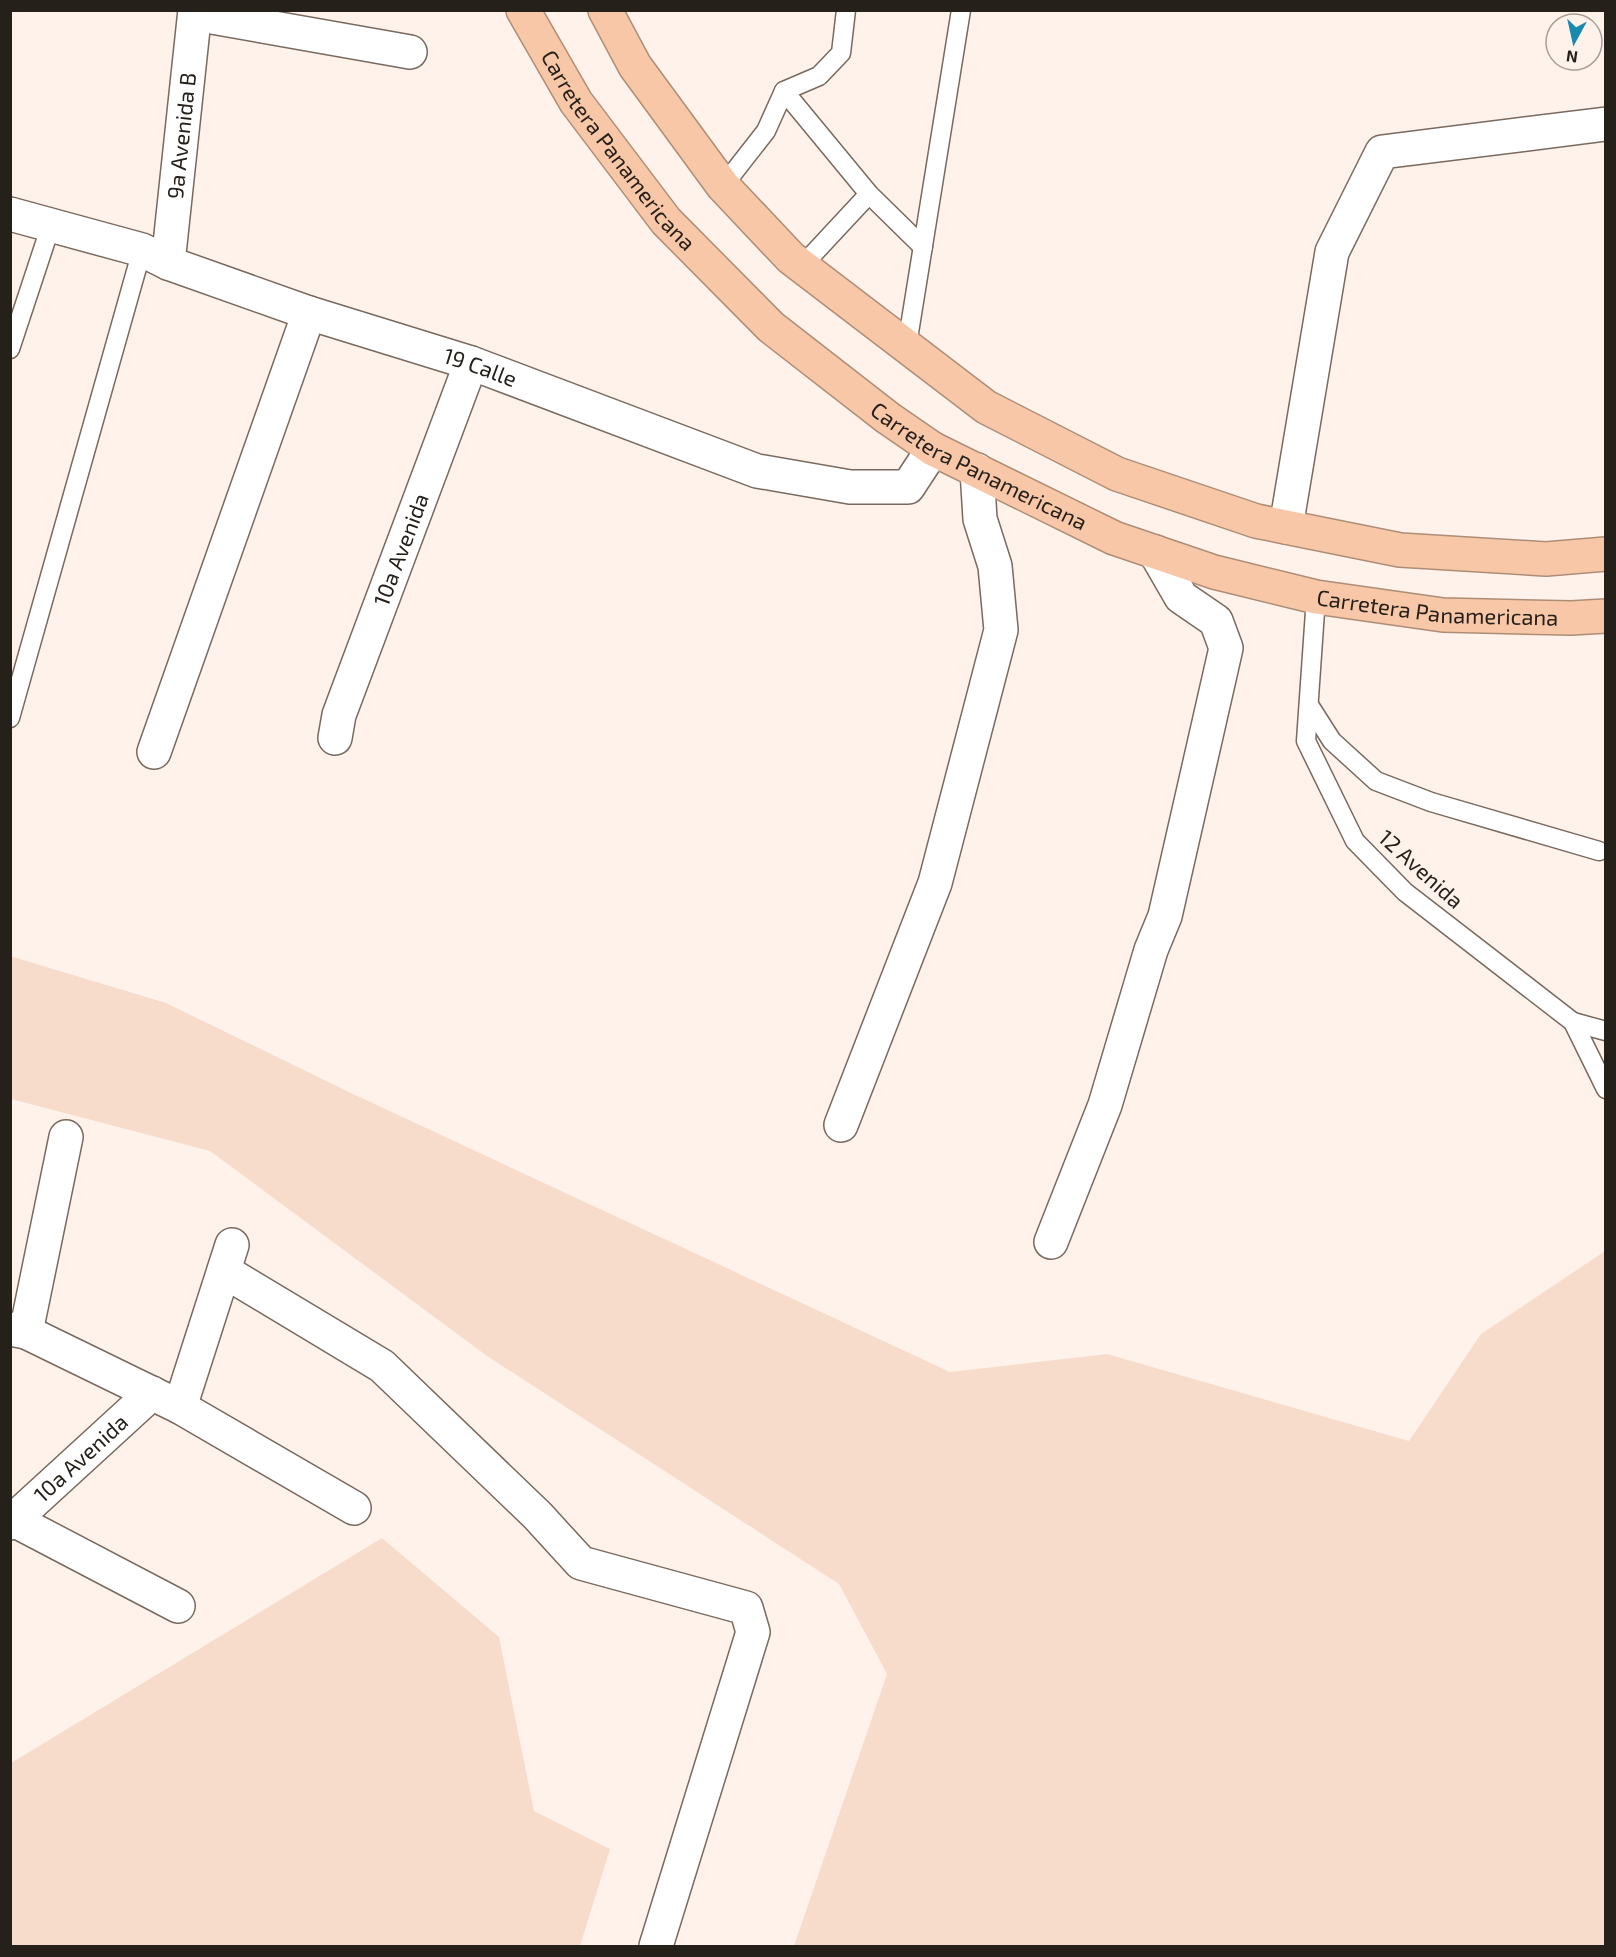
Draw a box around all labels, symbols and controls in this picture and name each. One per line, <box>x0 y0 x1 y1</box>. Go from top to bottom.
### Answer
north arrow <box>1544 12 1604 72</box>
street label: Carretera Panamericana <box>537 45 701 255</box>
text: N <box>1565 47 1579 68</box>
street label: 9a Avenida B <box>161 71 200 200</box>
street label: 19 Calle <box>441 341 521 391</box>
street label: Carretera Panamericana <box>866 396 1092 535</box>
street label: 10a Avenida <box>367 489 433 609</box>
street label: Carretera Panamericana <box>1315 583 1559 630</box>
street label: 12 Avenida <box>1374 823 1469 913</box>
street label: 10a Avenida <box>28 1408 132 1507</box>

